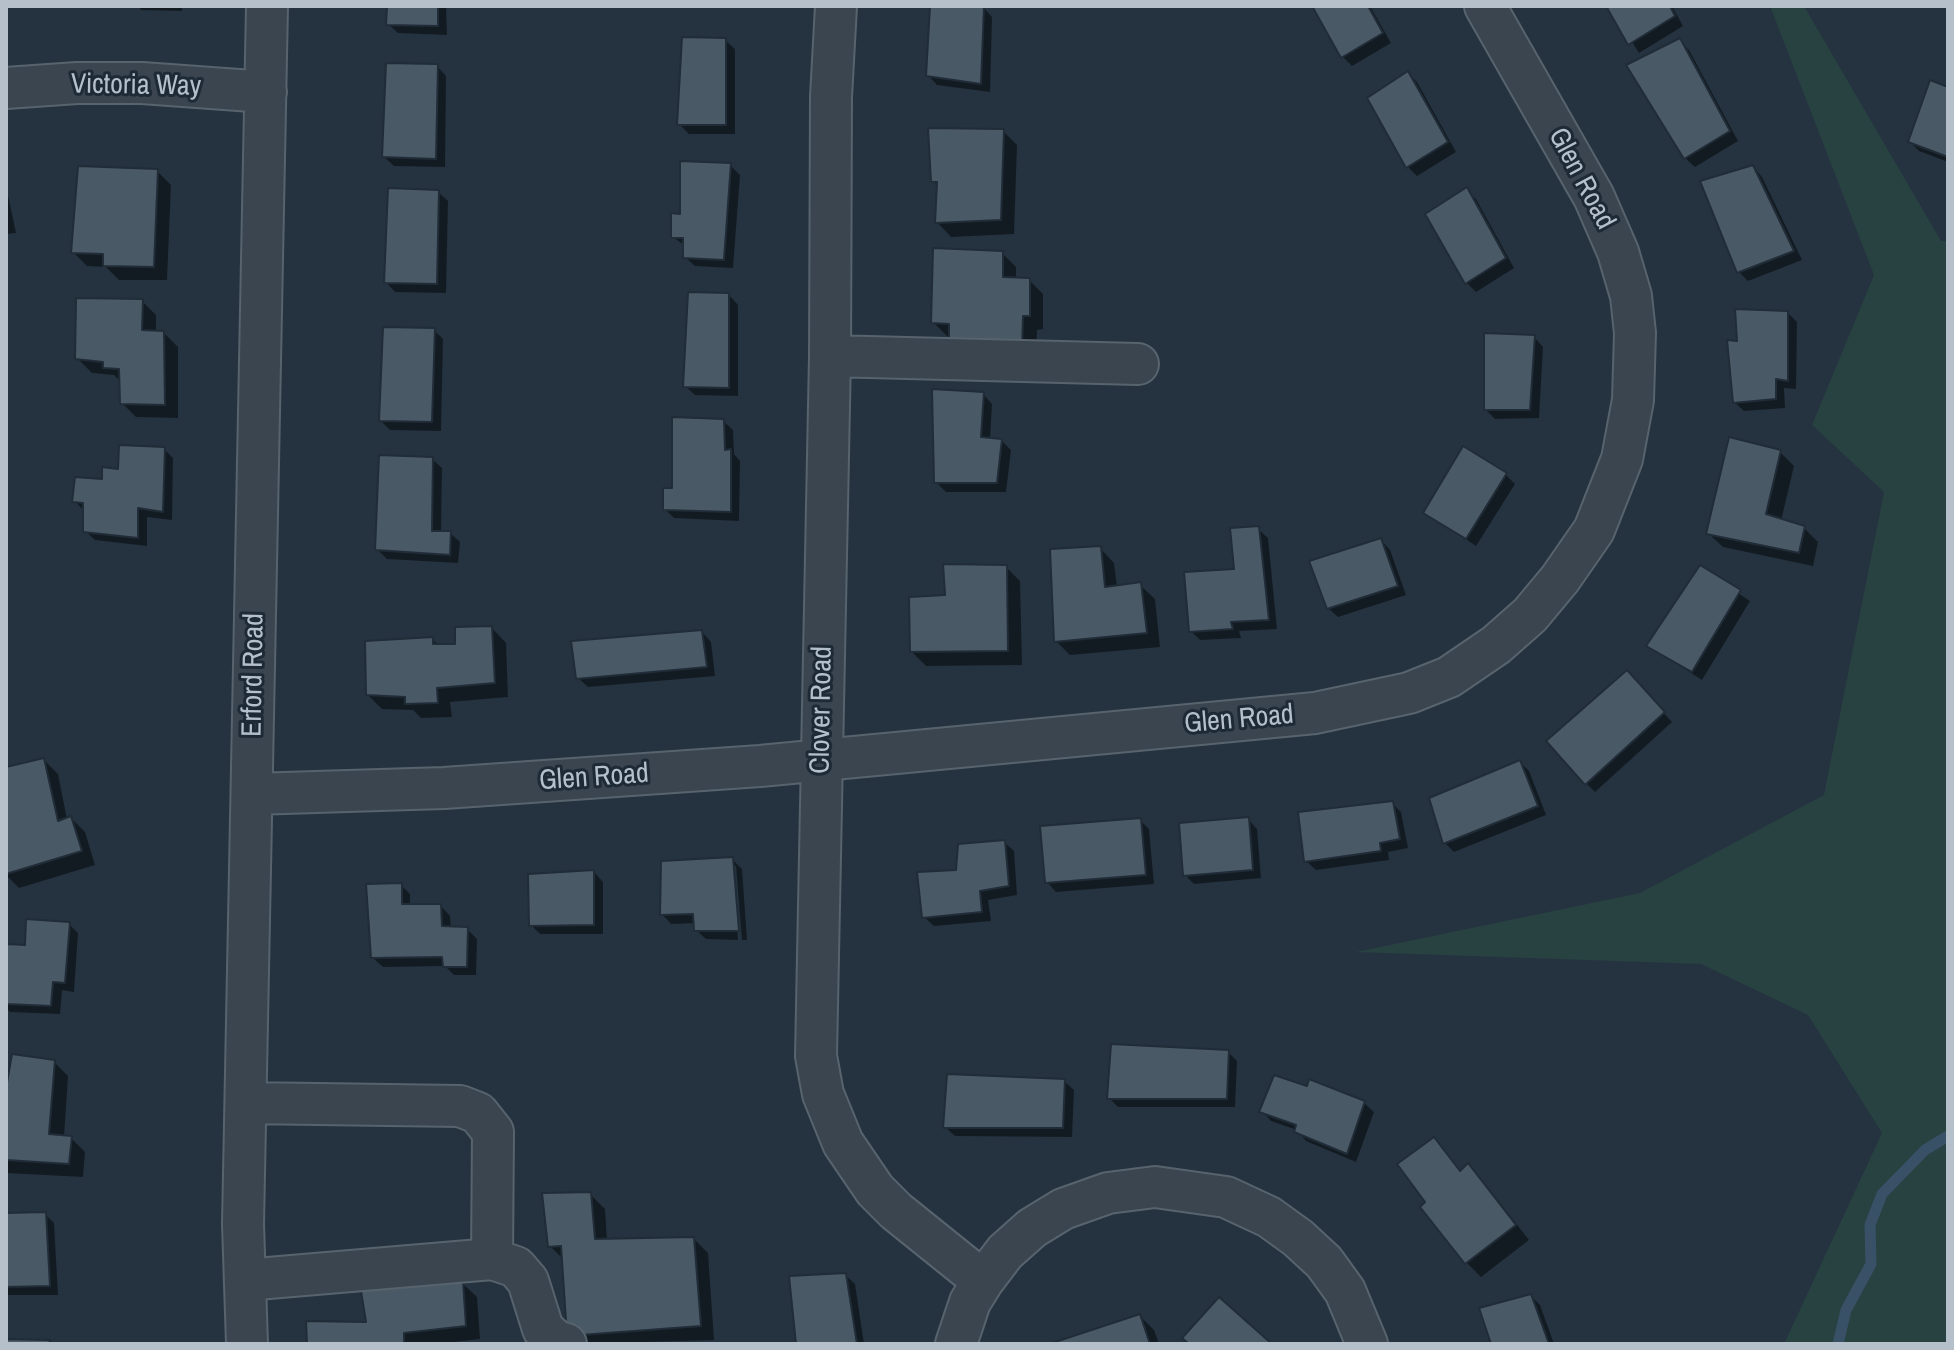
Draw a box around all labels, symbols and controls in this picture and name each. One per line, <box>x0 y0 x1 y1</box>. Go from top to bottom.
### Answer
street label: Victoria Way <box>71 68 201 104</box>
street label: Glen Road <box>1540 123 1622 235</box>
street label: Erford Road <box>236 613 272 737</box>
street label: Clover Road <box>804 646 840 774</box>
street label: Glen Road <box>1183 698 1295 742</box>
street label: Glen Road <box>538 757 650 799</box>

